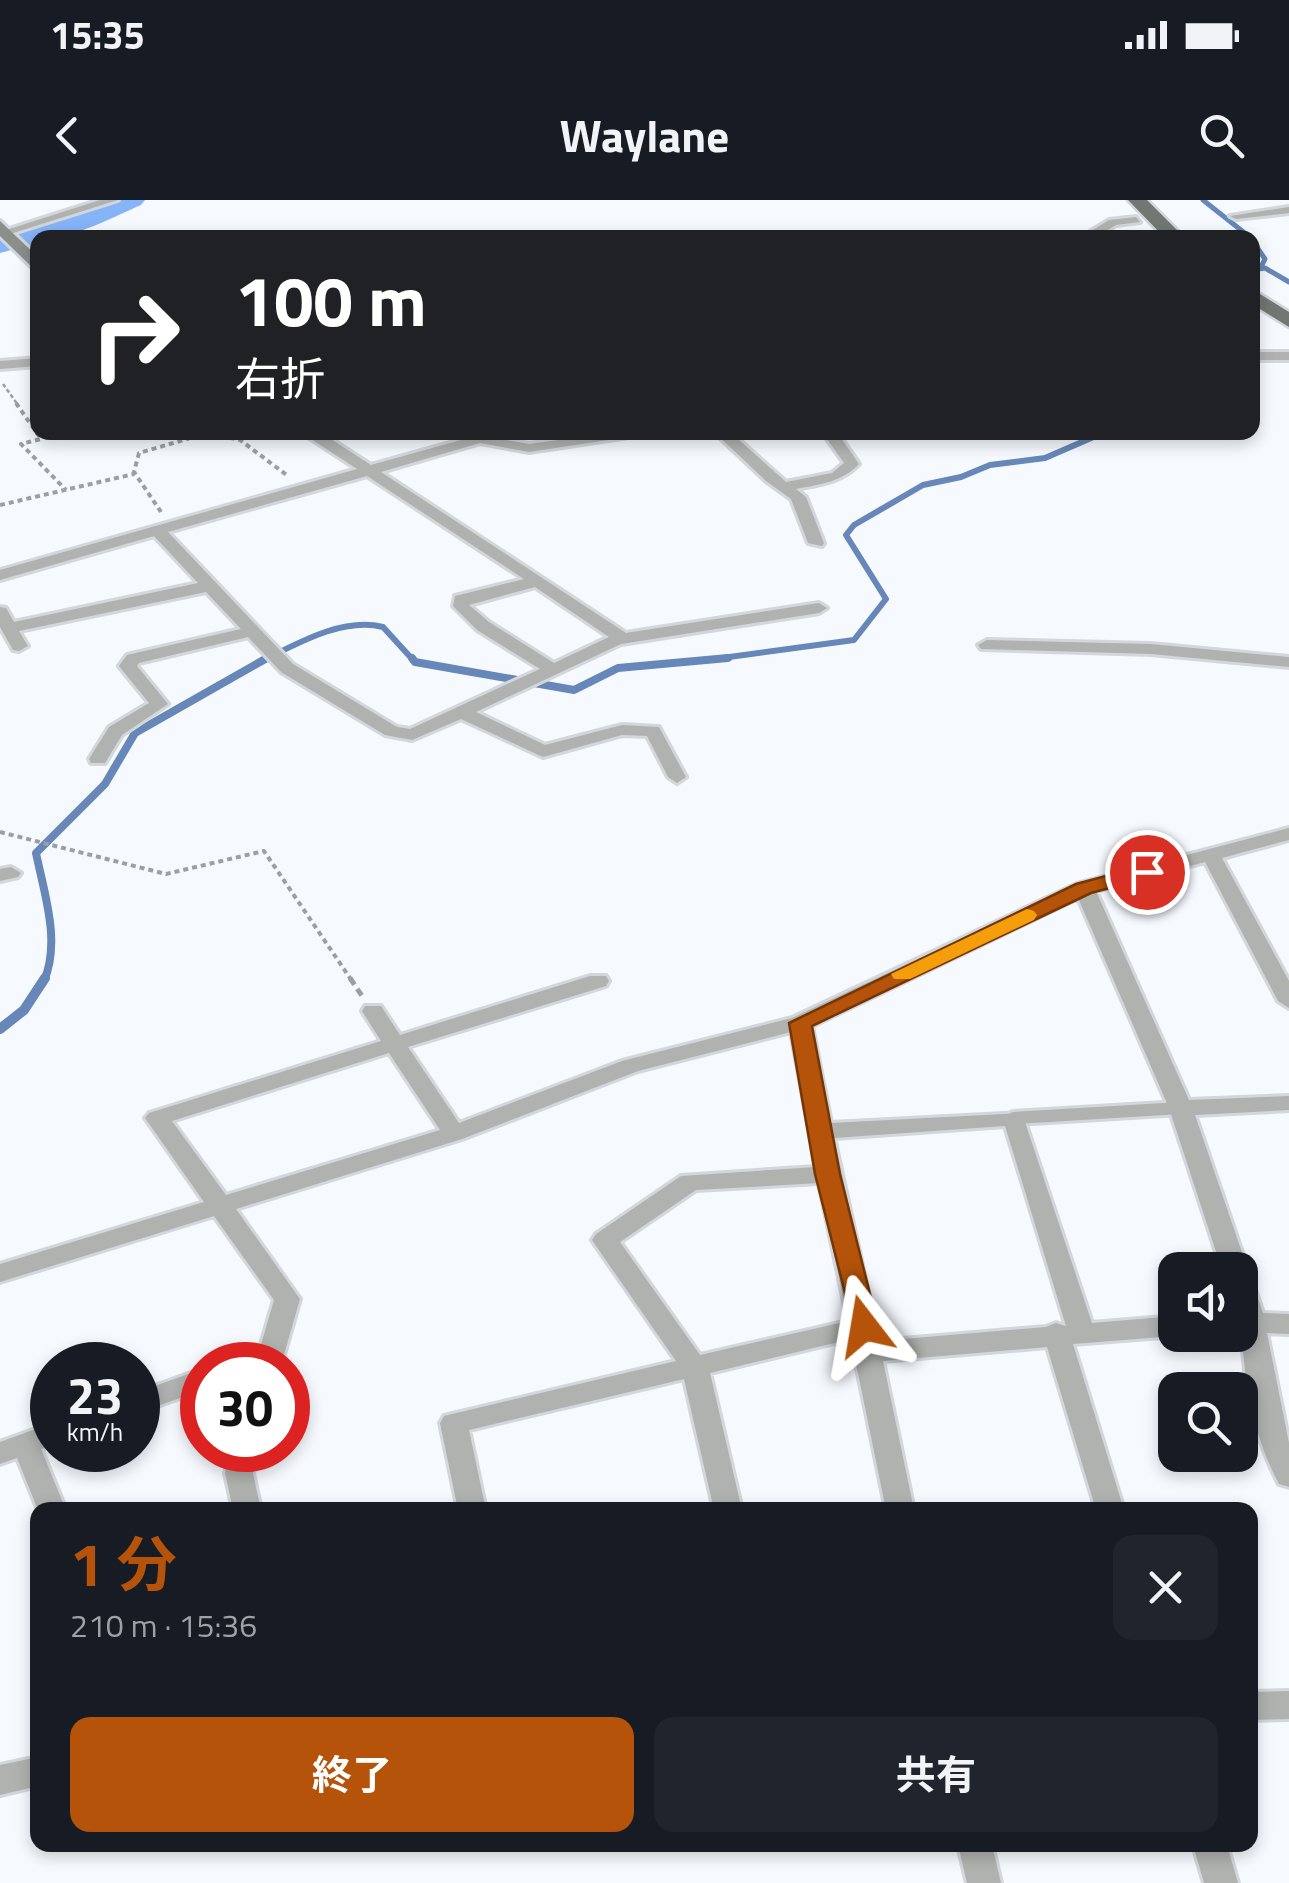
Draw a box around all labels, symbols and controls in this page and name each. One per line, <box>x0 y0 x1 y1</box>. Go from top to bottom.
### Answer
text: 15:35 <box>50 6 145 64</box>
text: Waylane <box>560 101 729 169</box>
icon: back <box>40 108 95 163</box>
icon: search <box>1194 108 1249 163</box>
text: 100 m <box>235 247 427 353</box>
icon: right <box>70 270 200 400</box>
text: 右折 <box>235 344 325 412</box>
pin <box>1105 830 1190 915</box>
icon: arrive <box>1120 845 1175 900</box>
map controls <box>1158 1252 1258 1472</box>
button: sound <box>1158 1252 1258 1352</box>
position arrow <box>812 1274 916 1378</box>
speed limit sign: 30 <box>180 1342 310 1472</box>
text: 23 <box>67 1357 123 1433</box>
button: search <box>1158 1372 1258 1472</box>
text: km/h <box>67 1413 123 1451</box>
text: 1 分 <box>70 1518 177 1609</box>
button: close <box>1113 1535 1218 1640</box>
text: 210 m · 15:36 <box>70 1601 257 1649</box>
button: 終了 <box>70 1717 634 1832</box>
button: 共有 <box>654 1717 1218 1832</box>

